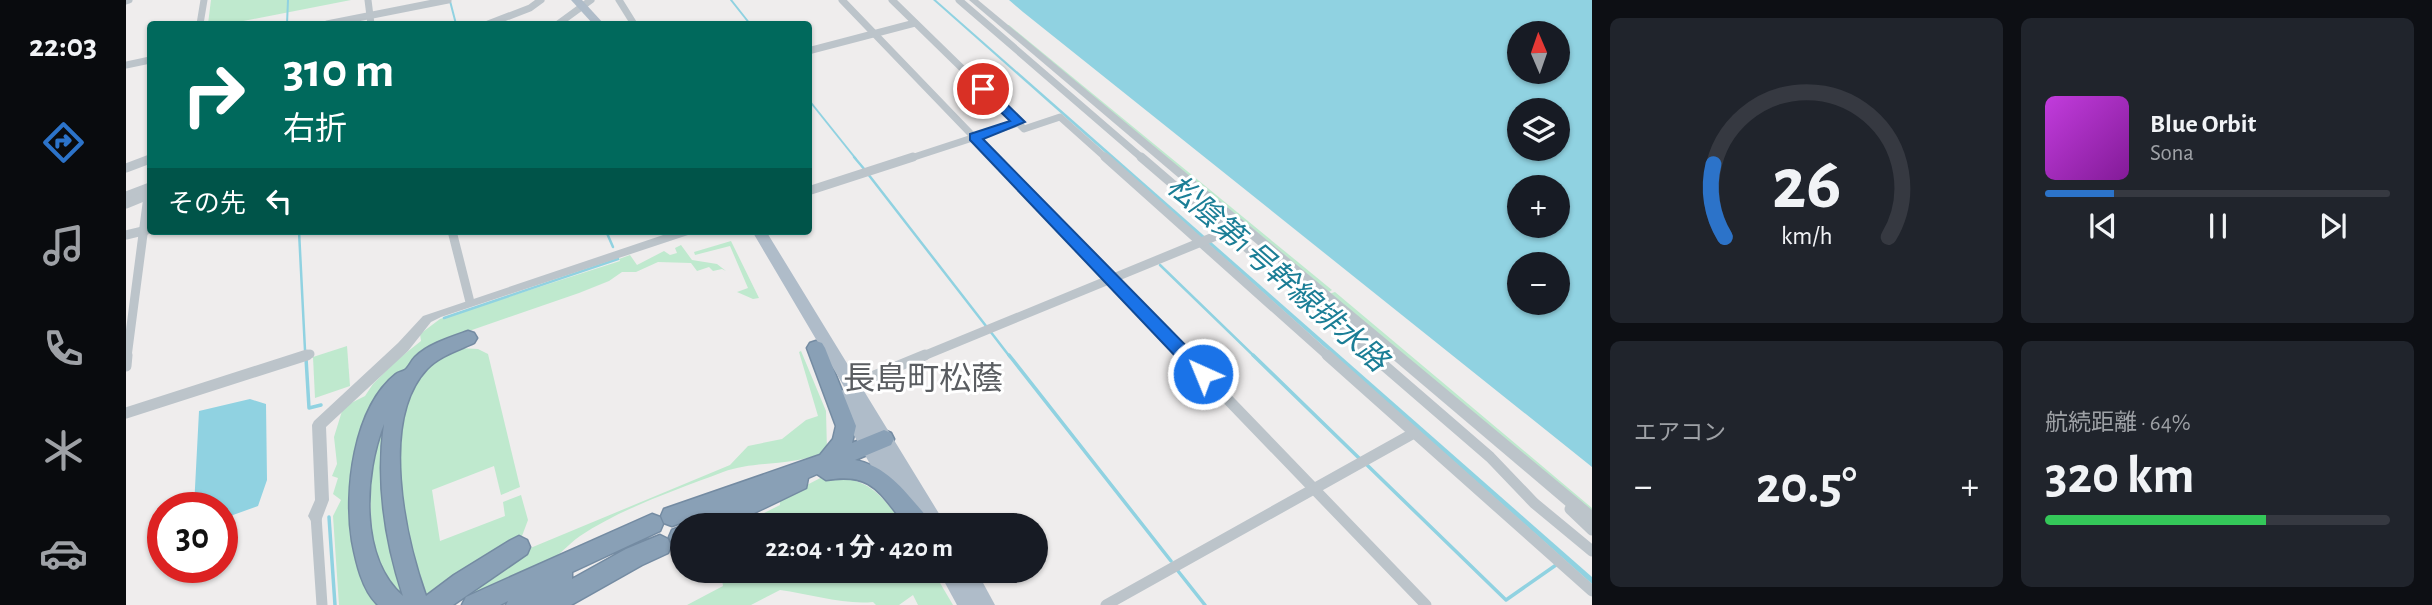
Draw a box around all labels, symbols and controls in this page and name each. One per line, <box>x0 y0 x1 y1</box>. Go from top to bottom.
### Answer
north arrow <box>1507 21 1570 84</box>
map controls <box>1507 21 1570 315</box>
text: 22:03 <box>29 30 97 62</box>
text: 310 m <box>283 47 394 96</box>
icon: right <box>168 49 259 140</box>
pin <box>953 59 1013 119</box>
icon: arrive <box>964 70 1002 108</box>
button: layers <box>1507 98 1570 161</box>
text: Blue Orbit <box>2150 111 2256 137</box>
text: 右折 <box>283 113 347 145</box>
icon: directions <box>39 118 88 167</box>
text: Sona <box>2150 142 2194 165</box>
text: 26 <box>1772 149 1841 222</box>
water label: 松陰第1号幹線排水路 <box>1161 169 1396 379</box>
button: + <box>1507 175 1570 238</box>
icon: left <box>260 182 298 220</box>
text: その先 <box>168 191 246 217</box>
icon: previous <box>2084 207 2122 245</box>
icon: pause <box>2199 207 2237 245</box>
icon: next <box>2314 207 2352 245</box>
icon: music <box>39 221 88 270</box>
text: km/h <box>1781 224 1832 249</box>
button: − <box>1507 252 1570 315</box>
icon: phone <box>39 324 88 373</box>
position arrow <box>1166 337 1240 411</box>
district label: 長島町松蔭 <box>843 361 1003 395</box>
text: 航続距離 · 64% <box>2045 412 2191 435</box>
text: エアコン <box>1634 422 1726 445</box>
icon: climate <box>39 426 88 475</box>
text: 320 km <box>2045 450 2195 502</box>
text: 20.5° <box>1756 460 1857 512</box>
text: − <box>1634 468 1652 506</box>
text: + <box>1961 468 1979 506</box>
speed limit sign: 30 <box>147 492 238 583</box>
icon: car <box>39 529 88 578</box>
text: 22:04 · 1 分 · 420 m <box>765 535 953 561</box>

